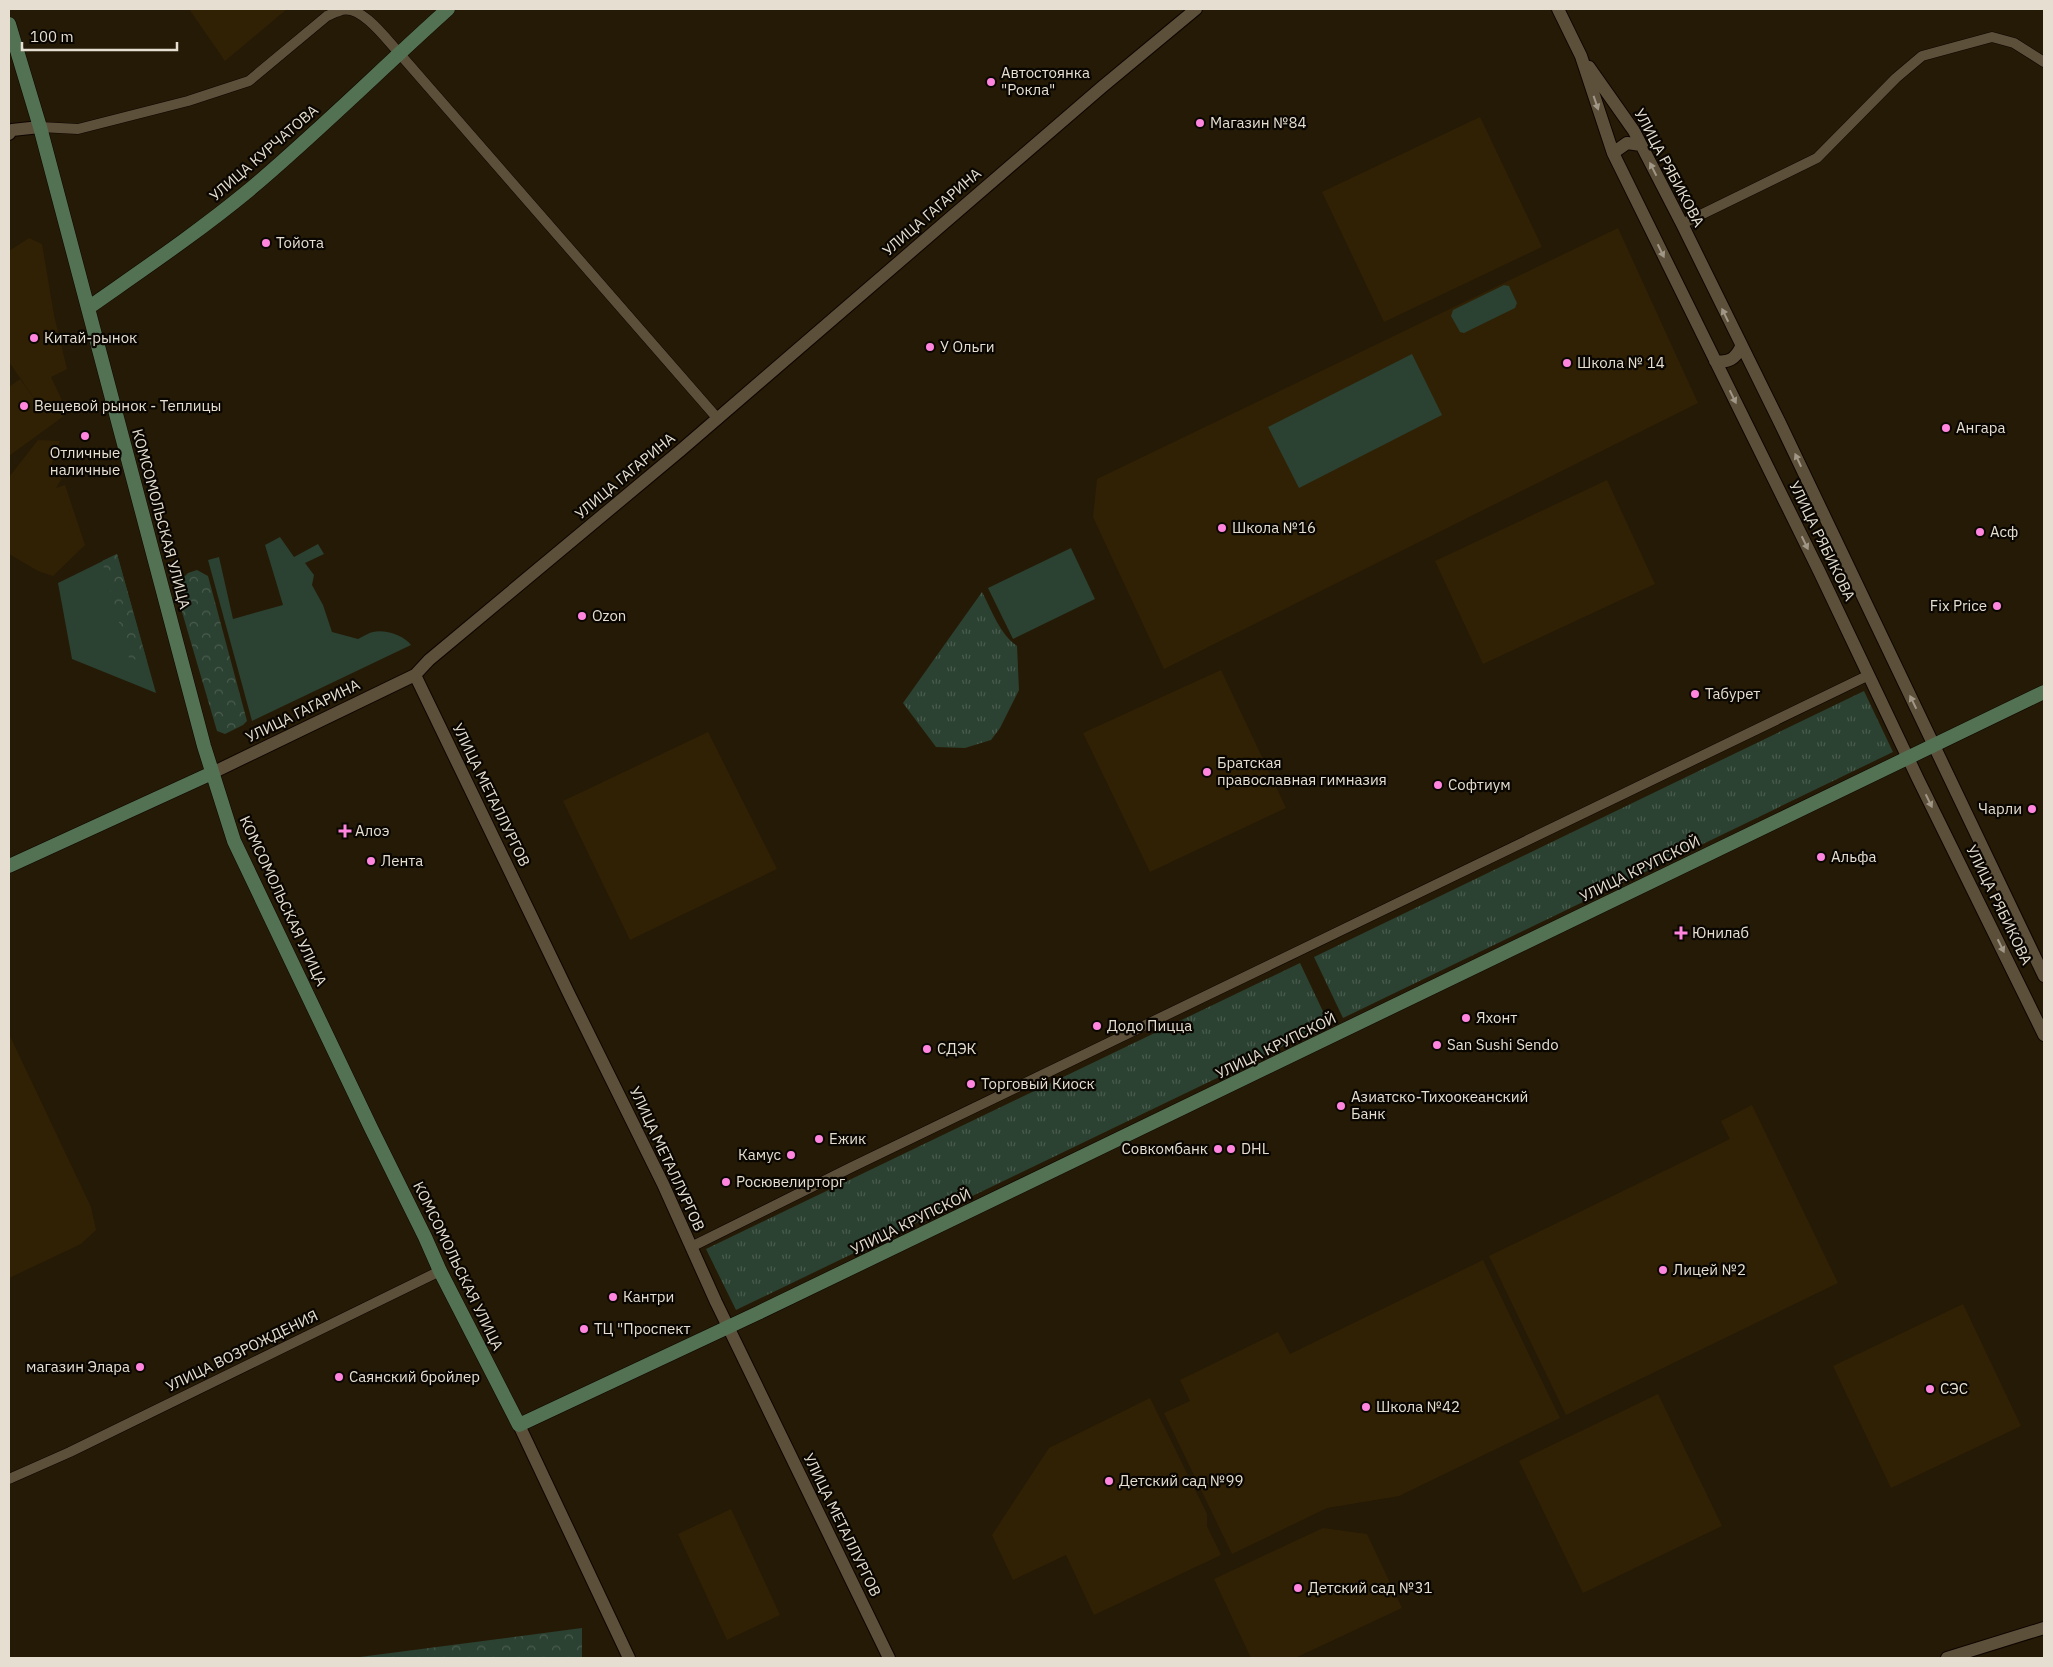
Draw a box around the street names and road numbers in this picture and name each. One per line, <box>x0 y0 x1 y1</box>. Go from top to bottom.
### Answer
street label: УЛИЦА КУРЧАТОВА <box>205 100 322 205</box>
street label: УЛИЦА РЯБИКОВА <box>1630 105 1709 231</box>
street label: УЛИЦА ГАГАРИНА <box>878 163 985 260</box>
street label: КОМСОМОЛЬСКАЯ УЛИЦА <box>128 427 195 611</box>
street label: УЛИЦА ГАГАРИНА <box>571 428 679 523</box>
street label: УЛИЦА РЯБИКОВА <box>1785 478 1860 604</box>
street label: УЛИЦА ГАГАРИНА <box>243 674 363 746</box>
street label: УЛИЦА МЕТАЛЛУРГОВ <box>448 720 534 870</box>
street label: КОМСОМОЛЬСКАЯ УЛИЦА <box>236 813 331 989</box>
street label: УЛИЦА КРУПСКОЙ <box>1576 831 1703 906</box>
street label: УЛИЦА РЯБИКОВА <box>1962 842 2037 968</box>
street label: УЛИЦА КРУПСКОЙ <box>1212 1008 1339 1083</box>
street label: УЛИЦА МЕТАЛЛУРГОВ <box>626 1083 709 1234</box>
street label: КОМСОМОЛЬСКАЯ УЛИЦА <box>409 1178 508 1354</box>
street label: УЛИЦА КРУПСКОЙ <box>847 1184 974 1259</box>
street label: УЛИЦА ВОЗРОЖДЕНИЯ <box>163 1305 321 1396</box>
street label: УЛИЦА МЕТАЛЛУРГОВ <box>799 1450 885 1600</box>

